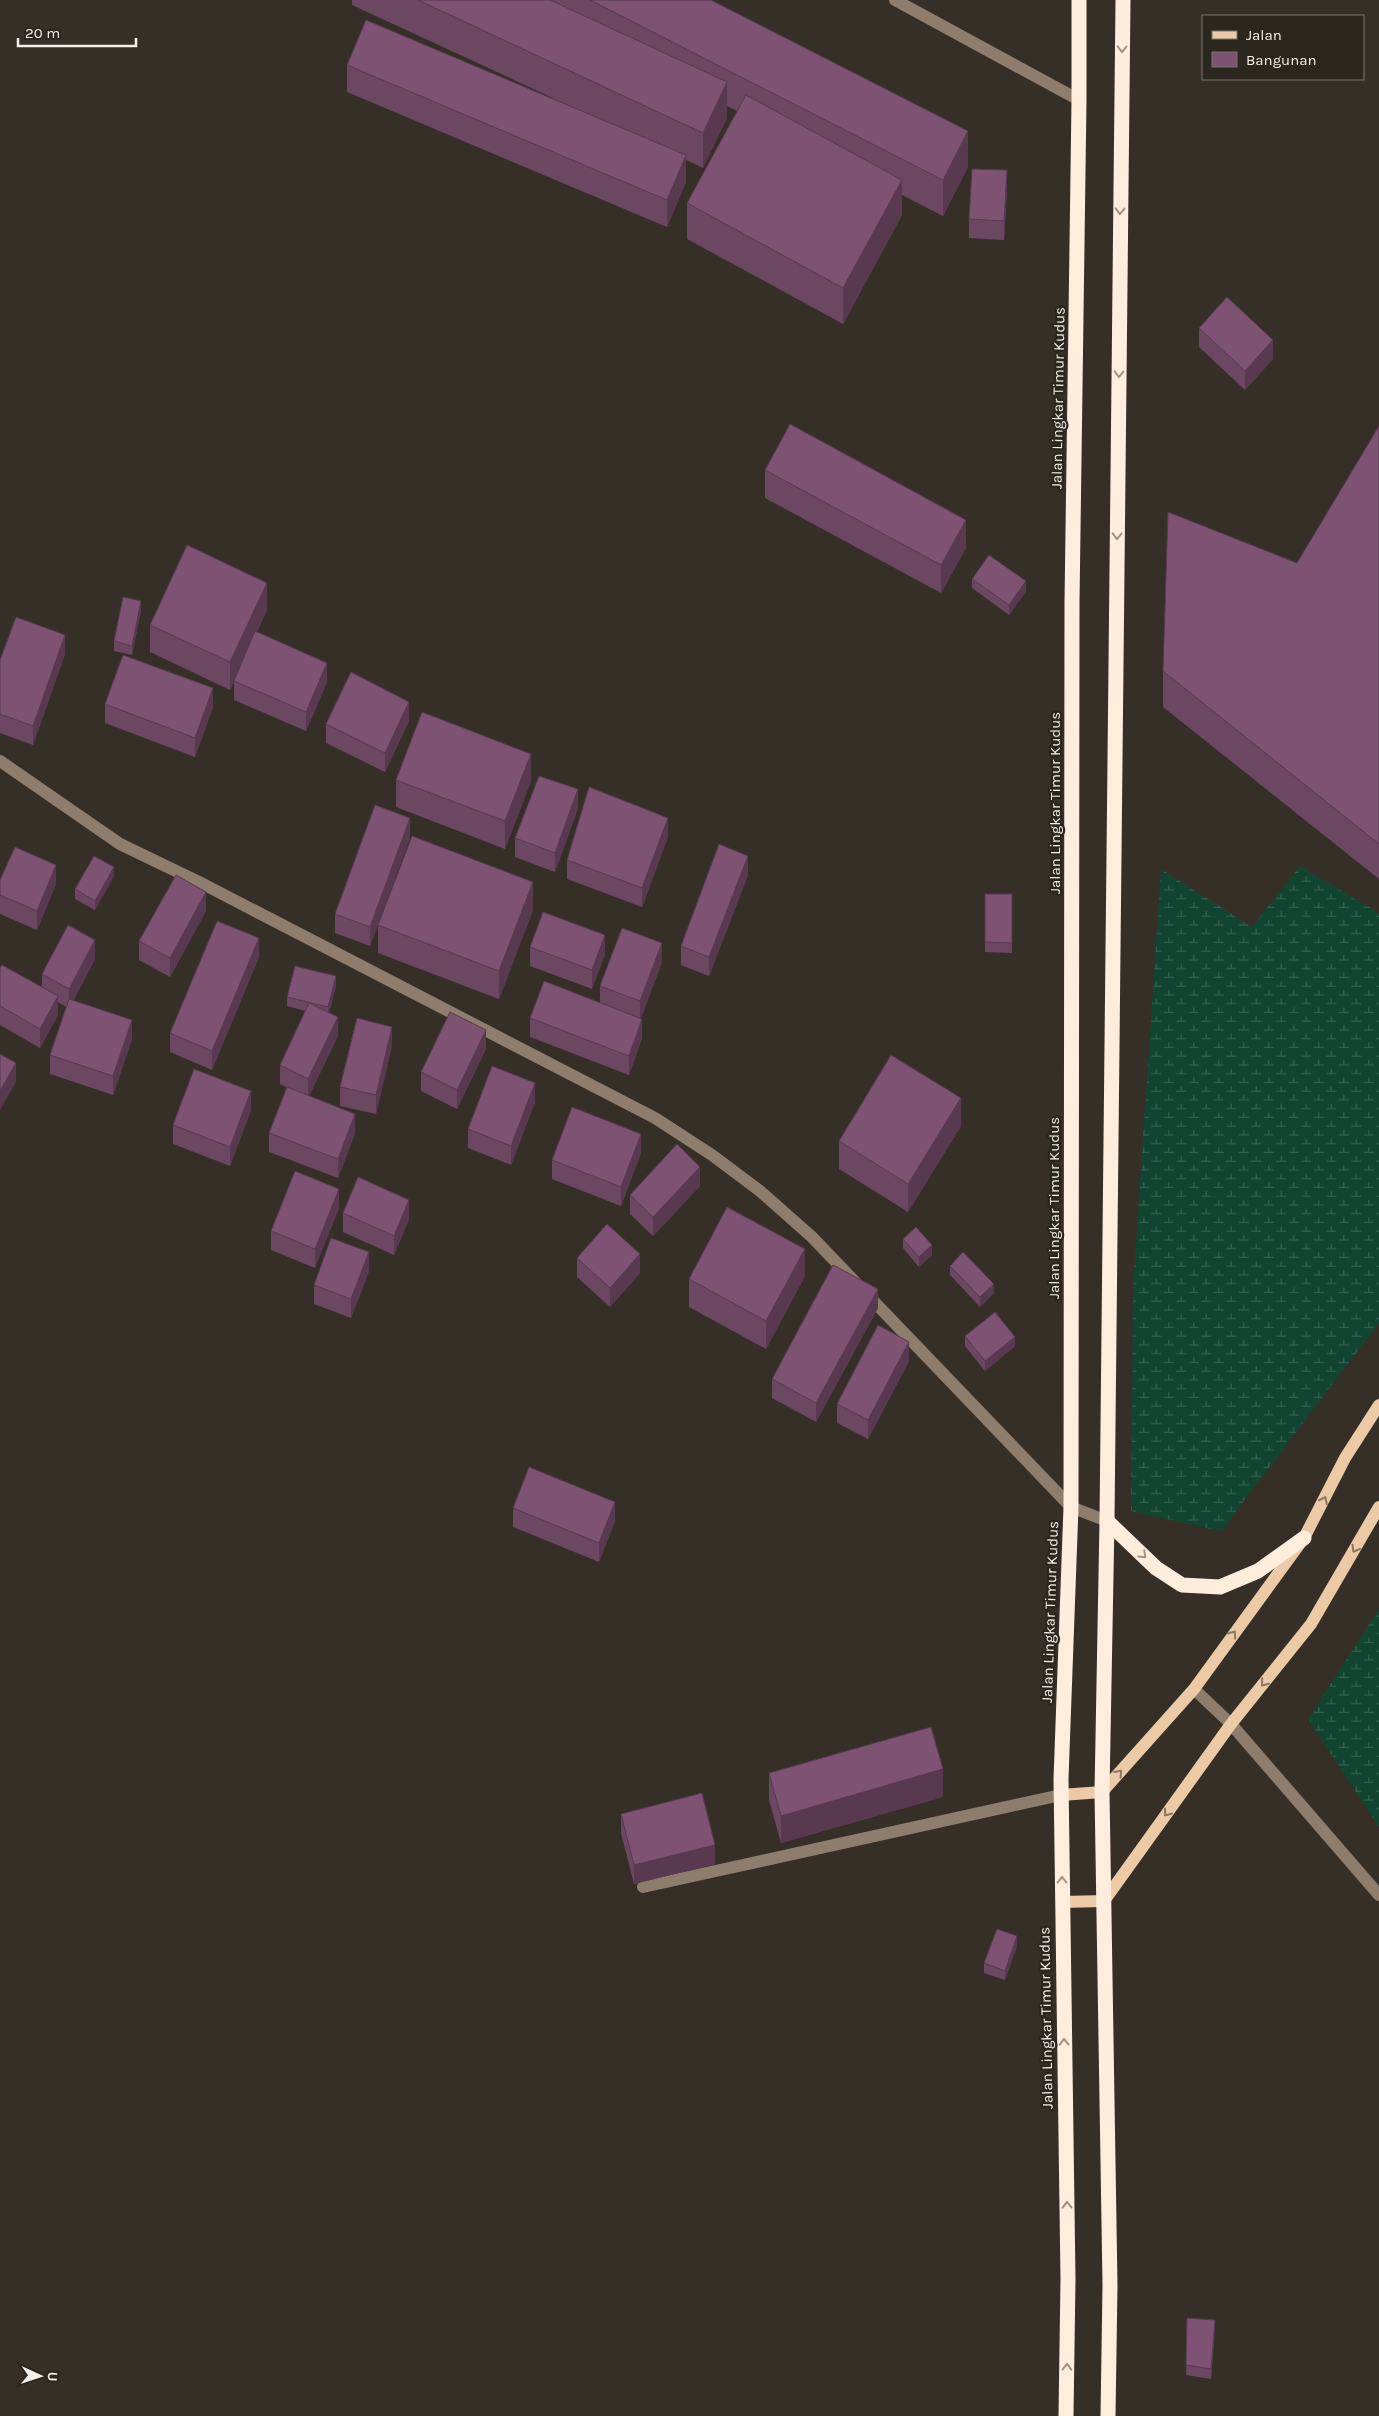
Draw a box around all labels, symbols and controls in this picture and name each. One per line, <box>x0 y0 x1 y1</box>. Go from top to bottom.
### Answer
scale bar <box>18 15 135 47</box>
legend <box>1202 15 1364 80</box>
text: 20 m <box>25 24 60 42</box>
text: Jalan <box>1246 26 1282 44</box>
one-way arrow <box>1117 45 1127 53</box>
text: Bangunan <box>1246 51 1317 69</box>
one-way arrow <box>1115 207 1126 215</box>
street label: Jalan Lingkar Timur Kudus <box>1047 307 1069 489</box>
one-way arrow <box>1114 370 1124 378</box>
one-way arrow <box>1112 532 1122 540</box>
street label: Jalan Lingkar Timur Kudus <box>1046 712 1064 894</box>
street label: Jalan Lingkar Timur Kudus <box>1045 1117 1063 1299</box>
one-way arrow <box>1318 1496 1328 1505</box>
street label: Jalan Lingkar Timur Kudus <box>1038 1521 1062 1703</box>
one-way arrow <box>1351 1543 1361 1552</box>
one-way arrow <box>1137 1549 1146 1558</box>
one-way arrow <box>1227 1631 1237 1640</box>
one-way arrow <box>1261 1677 1269 1686</box>
one-way arrow <box>1113 1770 1122 1779</box>
one-way arrow <box>1164 1807 1173 1817</box>
one-way arrow <box>1057 1876 1067 1884</box>
street label: Jalan Lingkar Timur Kudus <box>1035 1927 1057 2109</box>
one-way arrow <box>1059 2038 1069 2046</box>
one-way arrow <box>1062 2201 1072 2208</box>
north arrow <box>15 2351 65 2401</box>
one-way arrow <box>1061 2363 1072 2371</box>
text: U <box>44 2371 61 2382</box>

